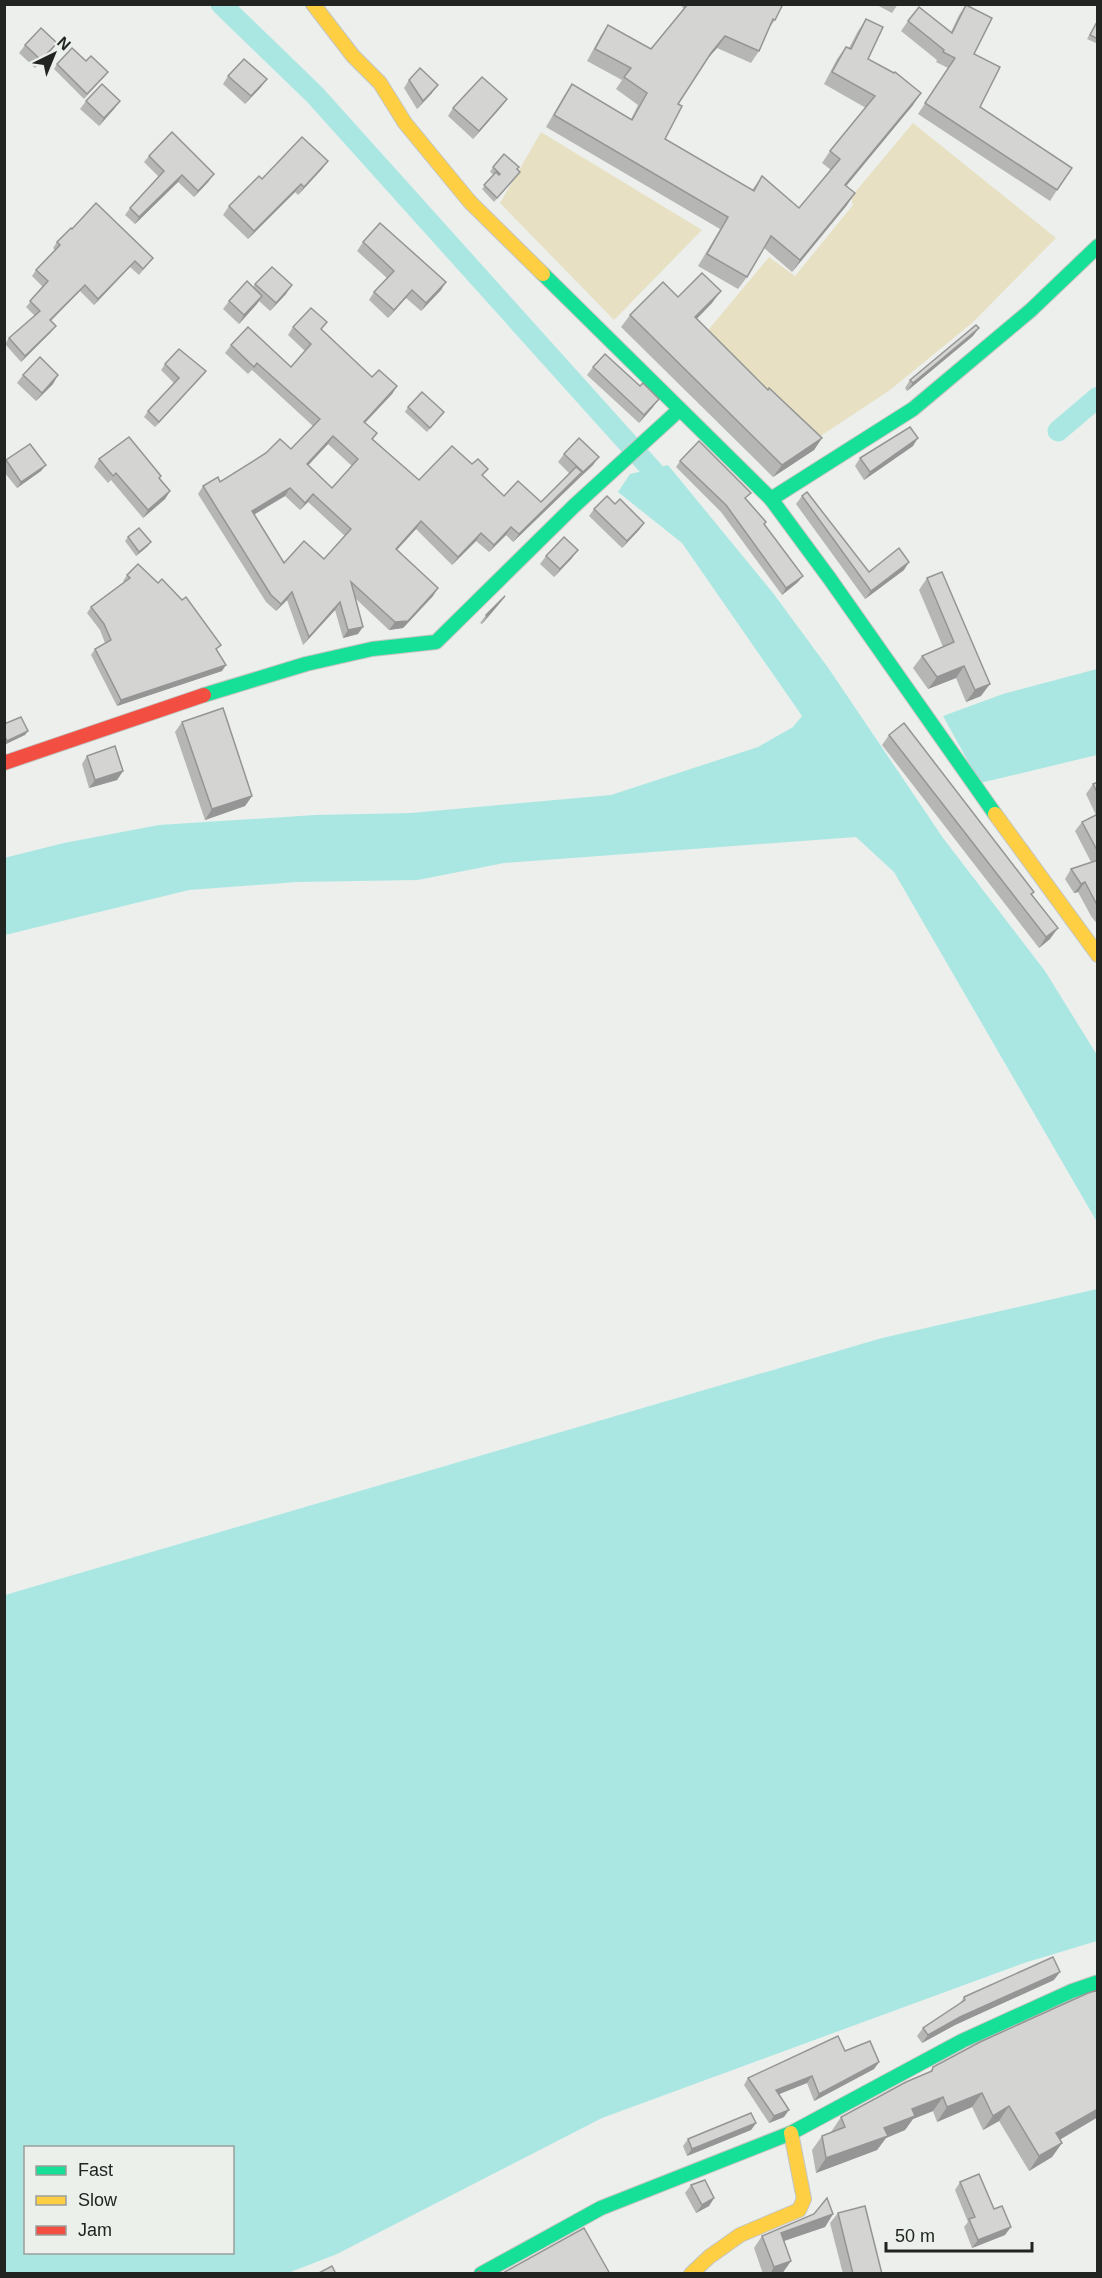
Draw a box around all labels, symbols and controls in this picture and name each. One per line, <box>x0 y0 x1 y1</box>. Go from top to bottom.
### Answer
north arrow <box>24 24 84 84</box>
text: N <box>54 33 74 54</box>
legend <box>24 2146 234 2254</box>
text: Fast <box>78 2160 113 2180</box>
text: Slow <box>78 2190 118 2210</box>
scale bar <box>886 2215 1032 2253</box>
text: Jam <box>78 2220 112 2240</box>
text: 50 m <box>895 2226 935 2246</box>

